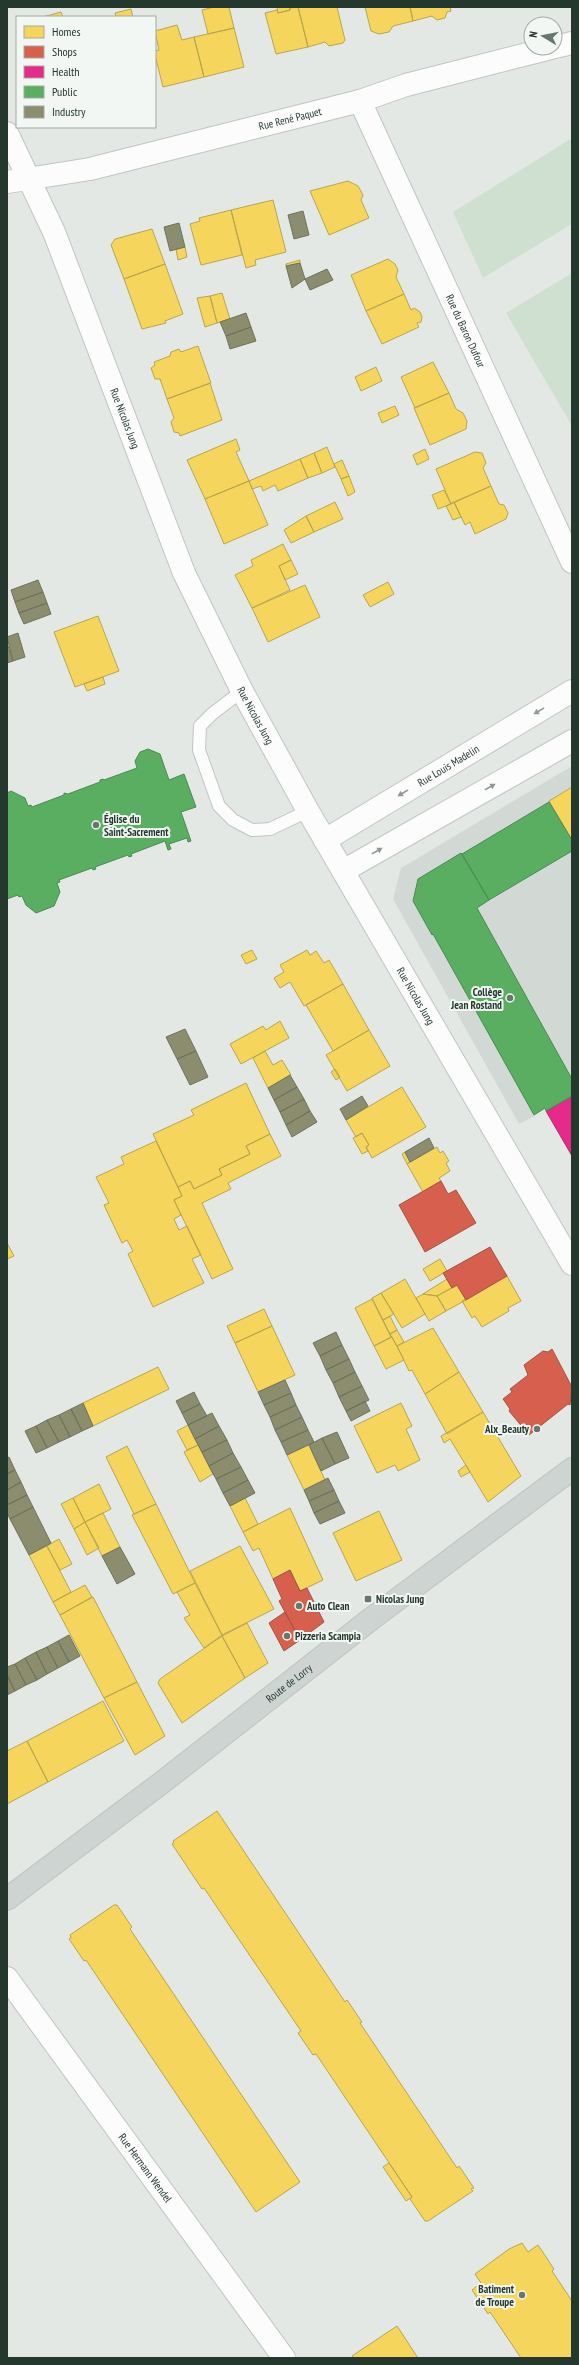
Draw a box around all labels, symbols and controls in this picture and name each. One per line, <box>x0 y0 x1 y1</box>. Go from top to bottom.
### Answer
legend <box>16 16 156 128</box>
north arrow <box>523 16 563 56</box>
text: Homes <box>52 24 80 39</box>
text: N <box>526 30 541 38</box>
text: Shops <box>52 44 77 59</box>
text: Health <box>52 64 80 79</box>
text: Public <box>52 84 78 99</box>
text: Industry <box>52 104 86 119</box>
street label: Rue René Paquet <box>257 104 323 133</box>
street label: Rue du Baron Dufour <box>443 292 489 370</box>
street label: Rue Nicolas Jung <box>107 386 143 451</box>
street label: Rue Nicolas Jung <box>234 684 277 747</box>
one-way arrow <box>534 707 544 715</box>
street label: Rue Louis Madelin <box>415 742 482 790</box>
one-way arrow <box>484 784 496 791</box>
one-way arrow <box>397 789 409 796</box>
place label: Église du Saint-Sacrement <box>104 812 169 839</box>
marker: Église du Saint-Sacrement <box>91 820 101 830</box>
one-way arrow <box>371 848 382 855</box>
street label: Rue Nicolas Jung <box>394 965 438 1027</box>
place label: Collège Jean Rostand <box>450 985 502 1012</box>
marker: Collège Jean Rostand <box>505 993 515 1003</box>
place label: Alx_Beauty <box>484 1422 530 1436</box>
marker: Alx_Beauty <box>532 1424 542 1434</box>
place label: Nicolas Jung <box>376 1592 424 1606</box>
marker: Nicolas Jung <box>363 1594 373 1604</box>
place label: Auto Clean <box>306 1599 350 1613</box>
marker: Auto Clean <box>294 1601 304 1611</box>
place label: Pizzeria Scampia <box>295 1629 361 1643</box>
marker: Pizzeria Scampia <box>282 1631 292 1641</box>
street label: Route de Lorry <box>263 1660 315 1706</box>
street label: Rue Hermann Wendel <box>116 2131 176 2206</box>
place label: Batiment de Troupe <box>476 2282 515 2309</box>
marker: Batiment de Troupe <box>517 2290 527 2300</box>

